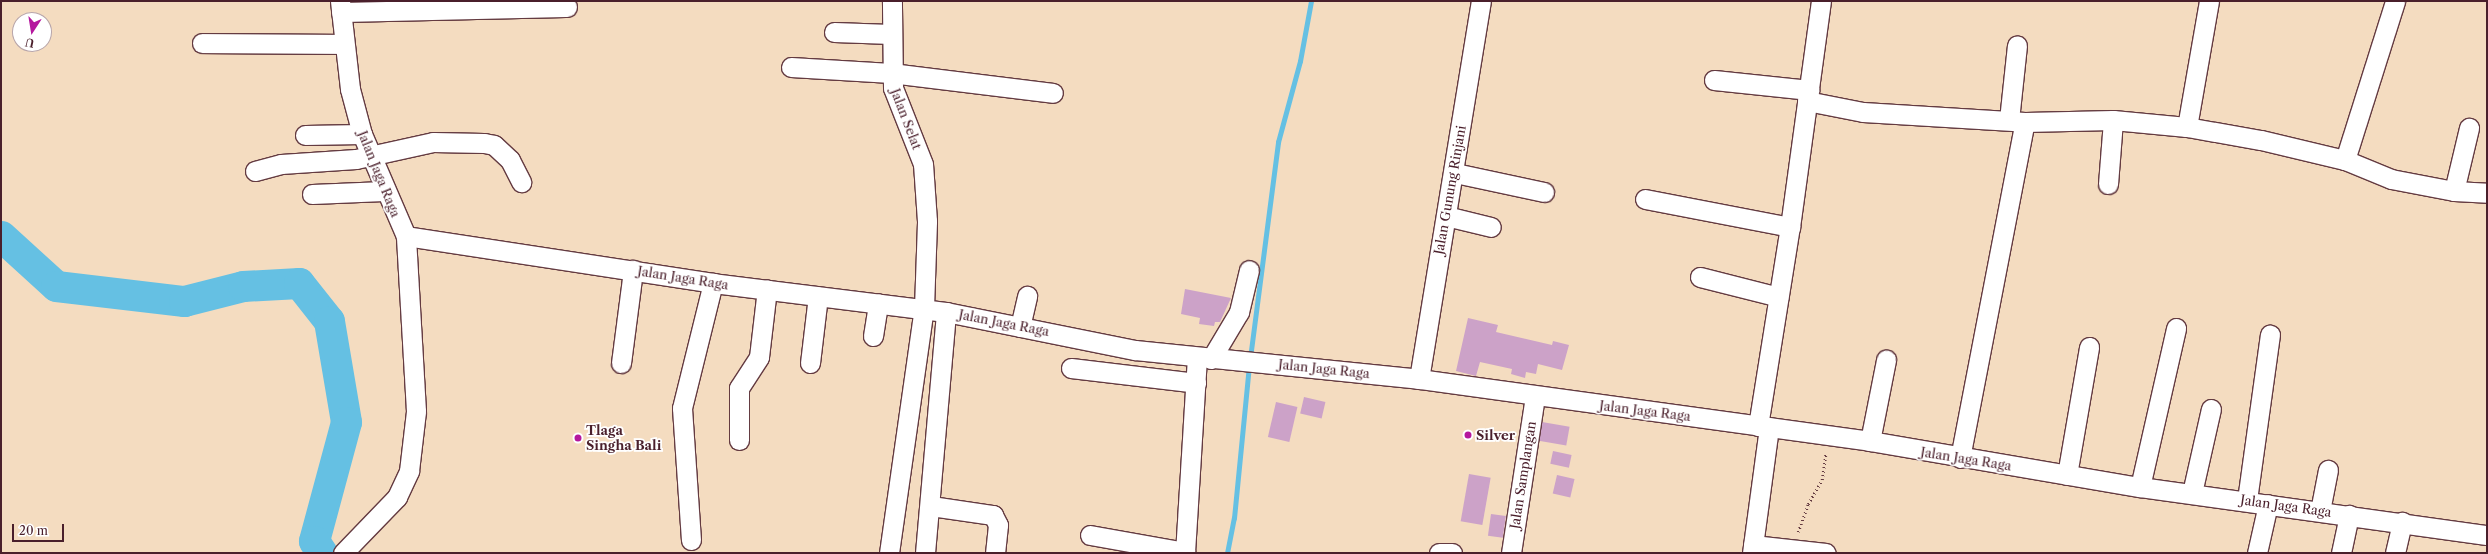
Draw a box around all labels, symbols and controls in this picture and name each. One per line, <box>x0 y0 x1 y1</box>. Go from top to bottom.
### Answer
north arrow <box>12 12 52 52</box>
text: U <box>24 35 36 51</box>
street label: Jalan Selat <box>887 86 925 152</box>
street label: Jalan Gunung Rinjani <box>1431 124 1469 256</box>
street label: Jalan Jaga Raga <box>355 128 403 220</box>
street label: Jalan Jaga Raga <box>636 263 730 293</box>
street label: Jalan Jaga Raga <box>957 307 1051 339</box>
street label: Jalan Jaga Raga <box>1277 356 1371 382</box>
street label: Jalan Jaga Raga <box>1598 398 1692 424</box>
street label: Jalan Samplangan <box>1507 420 1539 530</box>
place label: Tlaga Singha Bali <box>586 423 661 454</box>
place label: Silver <box>1476 427 1515 443</box>
marker: Silver <box>1463 430 1473 440</box>
marker: Tlaga Singha Bali <box>573 433 583 443</box>
street label: Jalan Jaga Raga <box>1919 444 2013 474</box>
street label: Jalan Jaga Raga <box>2239 492 2333 520</box>
scale bar <box>14 516 66 542</box>
text: 20 m <box>19 523 48 538</box>

